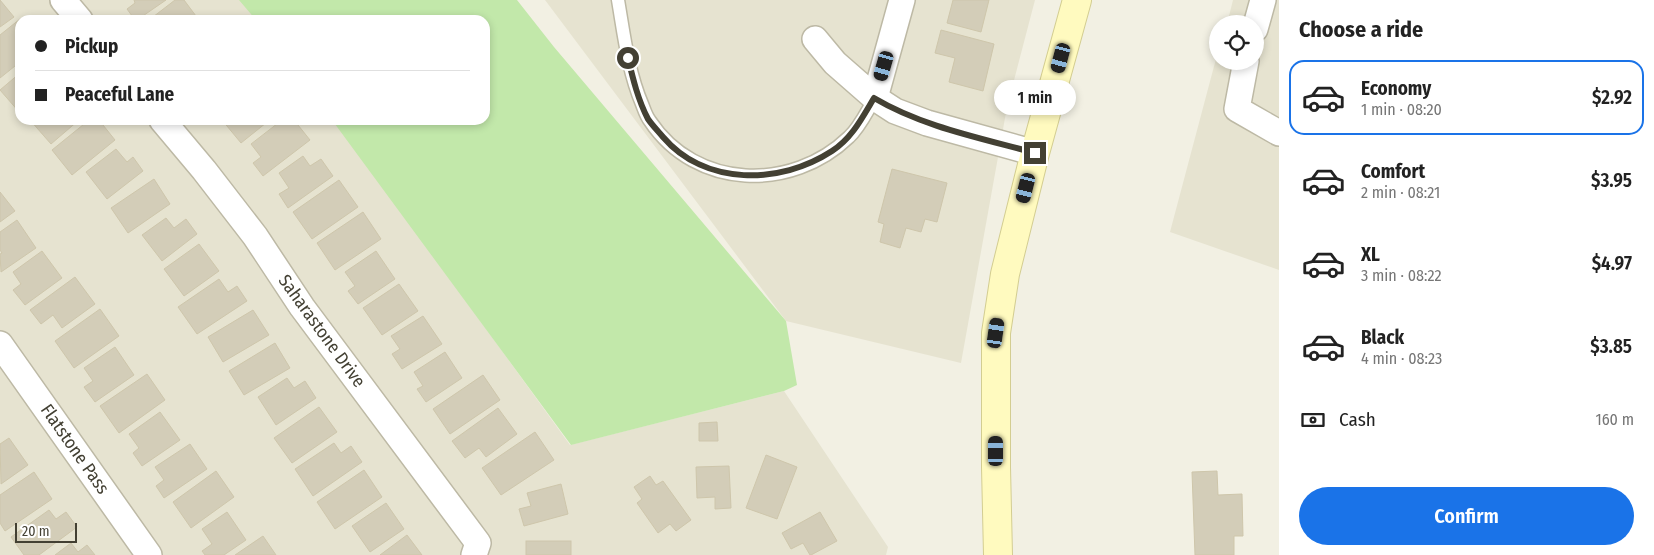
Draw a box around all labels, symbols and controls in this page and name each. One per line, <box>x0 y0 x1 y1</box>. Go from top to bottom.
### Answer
map controls <box>1209 15 1264 70</box>
button: locate <box>1209 15 1264 70</box>
text: Choose a ride <box>1299 16 1423 43</box>
text: Pickup <box>65 35 118 58</box>
car <box>1049 42 1072 74</box>
route start <box>617 47 639 69</box>
car <box>872 50 895 82</box>
icon: car <box>1301 75 1346 120</box>
text: Economy <box>1361 77 1431 100</box>
callout: 1 min <box>994 80 1076 116</box>
text: Peaceful Lane <box>65 83 174 106</box>
text: $2.92 <box>1592 86 1632 109</box>
text: 1 min <box>1018 88 1052 107</box>
text: 1 min · 08:20 <box>1361 100 1442 119</box>
route end <box>1024 142 1046 164</box>
icon: car <box>1301 158 1346 203</box>
text: Comfort <box>1361 160 1425 183</box>
text: $3.95 <box>1591 169 1632 192</box>
car <box>1015 172 1036 204</box>
text: 2 min · 08:21 <box>1361 183 1440 202</box>
icon: car <box>1301 241 1346 286</box>
text: XL <box>1361 243 1380 266</box>
text: $4.97 <box>1592 252 1632 275</box>
text: 3 min · 08:22 <box>1361 266 1442 285</box>
street label: Saharastone Drive <box>274 270 370 392</box>
car <box>986 317 1005 349</box>
icon: car <box>1301 324 1346 369</box>
text: Black <box>1361 326 1404 349</box>
text: $3.85 <box>1590 335 1632 358</box>
text: 4 min · 08:23 <box>1361 349 1442 368</box>
street label: Flatstone Pass <box>36 400 114 498</box>
icon: cash <box>1299 406 1327 434</box>
text: Cash <box>1339 408 1376 431</box>
text: 160 m <box>1595 410 1634 429</box>
car <box>988 436 1003 466</box>
button: Confirm <box>1299 487 1634 545</box>
scale bar <box>15 520 78 543</box>
text: 20 m <box>22 523 50 540</box>

